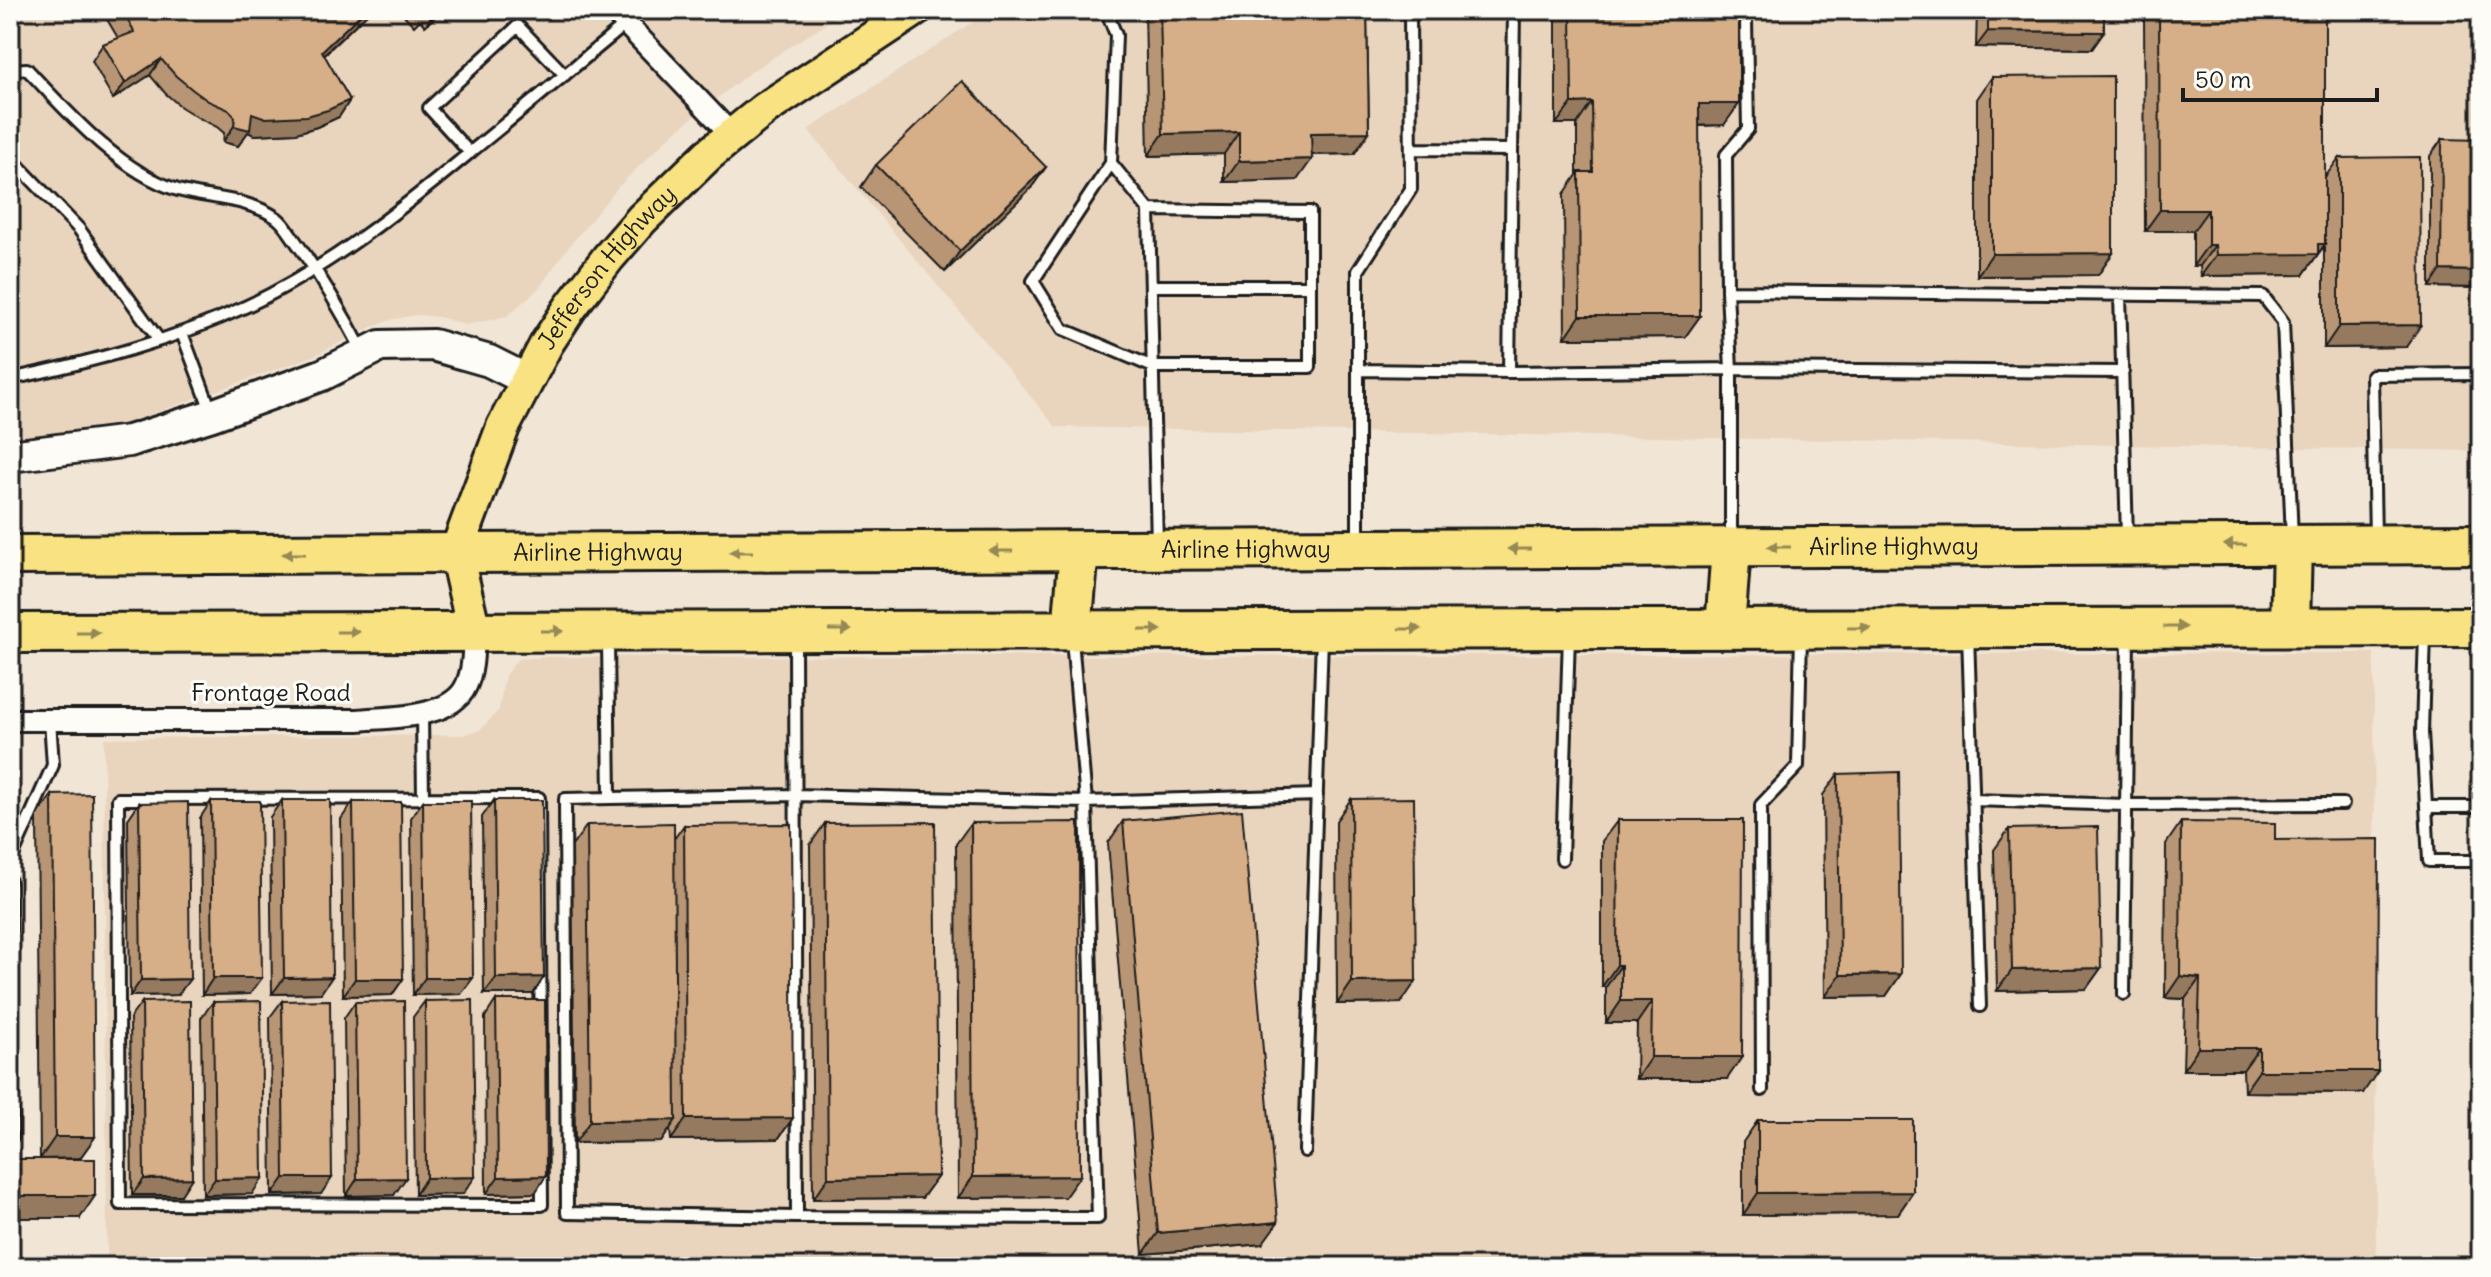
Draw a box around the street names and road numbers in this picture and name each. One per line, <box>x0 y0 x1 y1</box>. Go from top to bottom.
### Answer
street label: Jefferson Highway <box>531 179 682 355</box>
street label: Airline Highway <box>1809 530 1979 561</box>
street label: Airline Highway <box>1161 533 1331 564</box>
street label: Airline Highway <box>513 536 683 567</box>
street label: Frontage Road <box>191 677 351 707</box>

